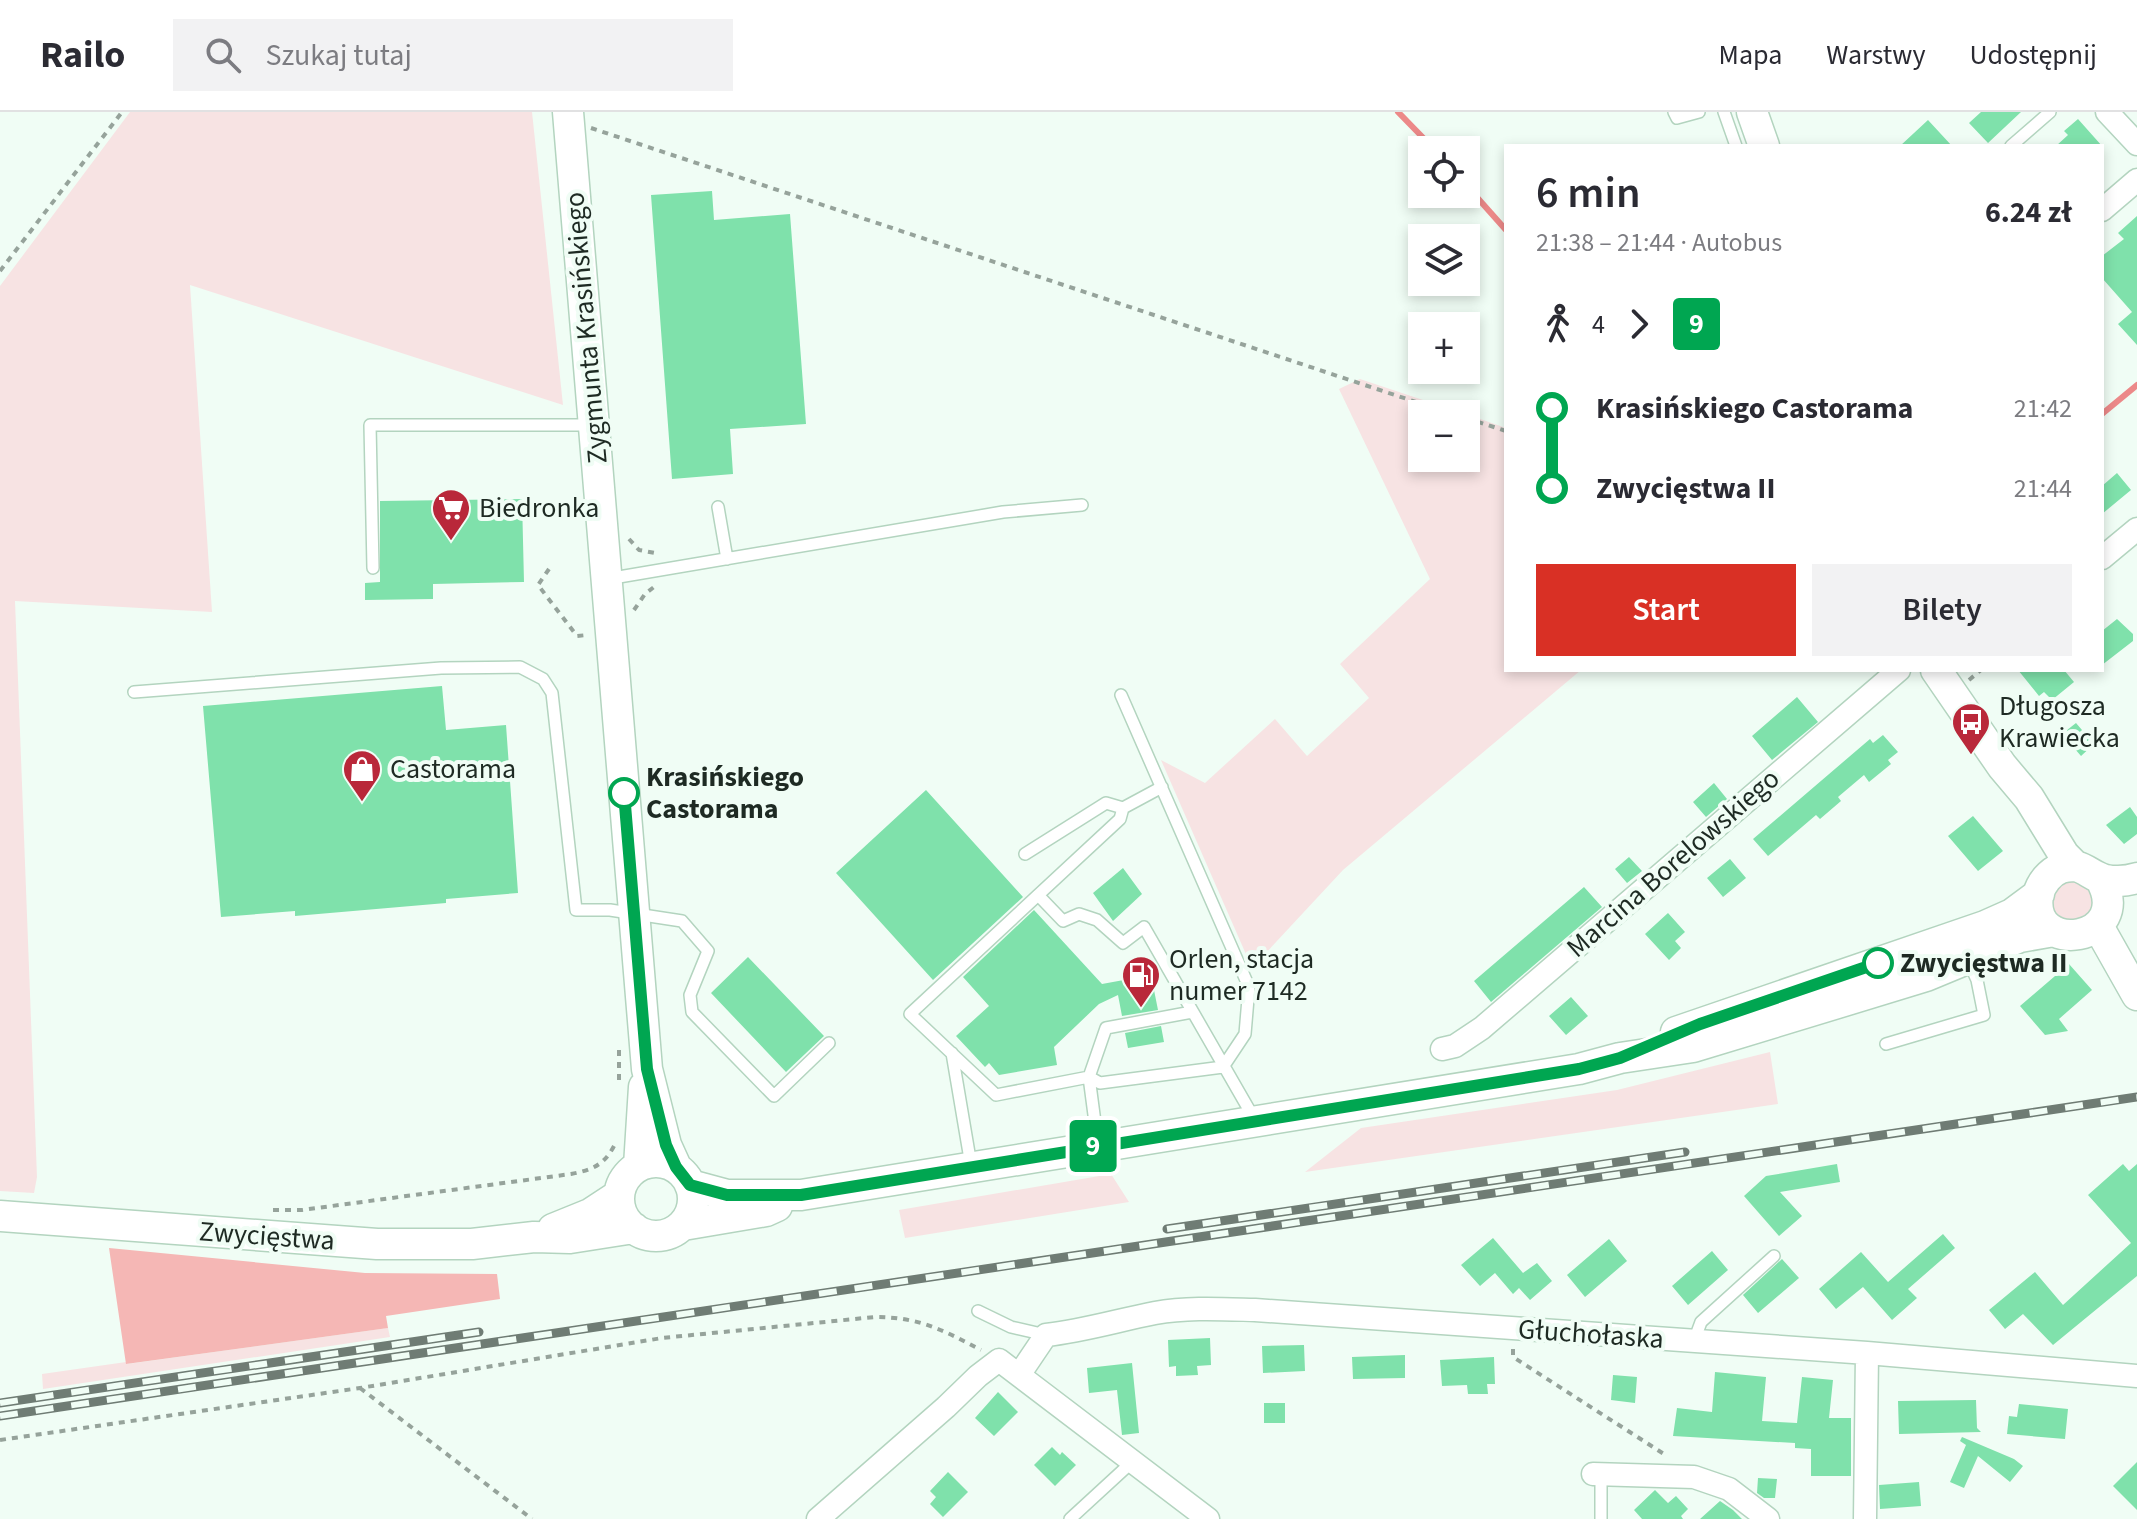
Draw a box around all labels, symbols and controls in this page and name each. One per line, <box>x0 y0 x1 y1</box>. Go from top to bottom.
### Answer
search box <box>173 19 733 91</box>
text: Railo <box>40 28 125 82</box>
icon: search <box>201 33 245 77</box>
text: Szukaj tutaj <box>265 34 412 77</box>
text: Mapa <box>1719 35 1782 75</box>
text: Warstwy <box>1826 35 1925 75</box>
text: Udostępnij <box>1969 35 2097 75</box>
map controls <box>1408 136 1480 472</box>
button: locate <box>1408 136 1480 208</box>
text: 6 min <box>1536 162 1641 225</box>
street label: Zygmunta Krasińskiego <box>554 191 618 465</box>
text: 6.24 zł <box>1985 191 2072 234</box>
button: layers <box>1408 224 1480 296</box>
text: 21:38 – 21:44 · Autobus <box>1536 224 1782 261</box>
icon: walk <box>1536 302 1580 346</box>
icon: forward <box>1617 302 1661 346</box>
text: 9 <box>1689 304 1704 344</box>
text: 4 <box>1592 306 1605 343</box>
button: + <box>1408 312 1480 384</box>
text: Krasińskiego Castorama <box>1596 387 1913 430</box>
text: 21:42 <box>2014 390 2072 427</box>
button: − <box>1408 400 1480 472</box>
text: Zwycięstwa II <box>1596 467 1775 510</box>
text: 21:44 <box>2014 470 2072 507</box>
supermarket icon: Biedronka <box>430 487 472 542</box>
place label: Biedronka <box>479 488 599 528</box>
button: Start <box>1536 564 1796 656</box>
button: Bilety <box>1812 564 2072 656</box>
place label: Długosza Krawiecka <box>1999 686 2120 758</box>
bus stop icon: Długosza Krawiecka <box>1950 701 1992 756</box>
shop icon: Castorama <box>341 748 383 803</box>
place label: Castorama <box>390 749 516 789</box>
place label: Krasińskiego Castorama <box>646 757 804 829</box>
street label: Marcina Borelowskiego <box>1558 759 1788 967</box>
marker: Krasińskiego Castorama <box>609 778 639 808</box>
place label: Orlen, stacja numer 7142 <box>1169 939 1314 1011</box>
place label: Zwycięstwa II <box>1900 943 2067 983</box>
marker: Zwycięstwa II <box>1863 948 1893 978</box>
fuel station icon: Orlen, stacja numer 7142 <box>1120 954 1162 1009</box>
line badge: 9 <box>1067 1120 1119 1172</box>
text: 9 <box>1086 1126 1100 1166</box>
street label: Zwycięstwa <box>198 1211 336 1261</box>
street label: Głuchołaska <box>1517 1309 1665 1359</box>

